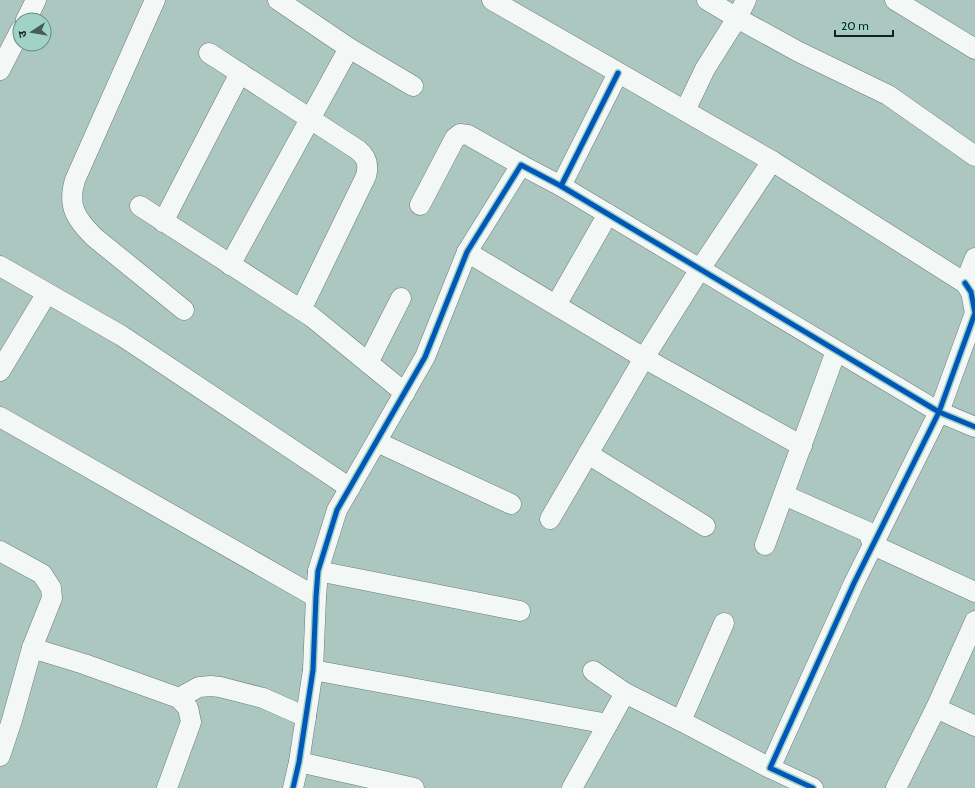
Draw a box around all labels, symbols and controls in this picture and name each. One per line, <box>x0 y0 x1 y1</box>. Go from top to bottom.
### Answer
north arrow <box>12 12 52 52</box>
scale bar <box>835 12 893 38</box>
text: 20 m <box>841 18 869 33</box>
text: उ <box>15 29 30 39</box>

